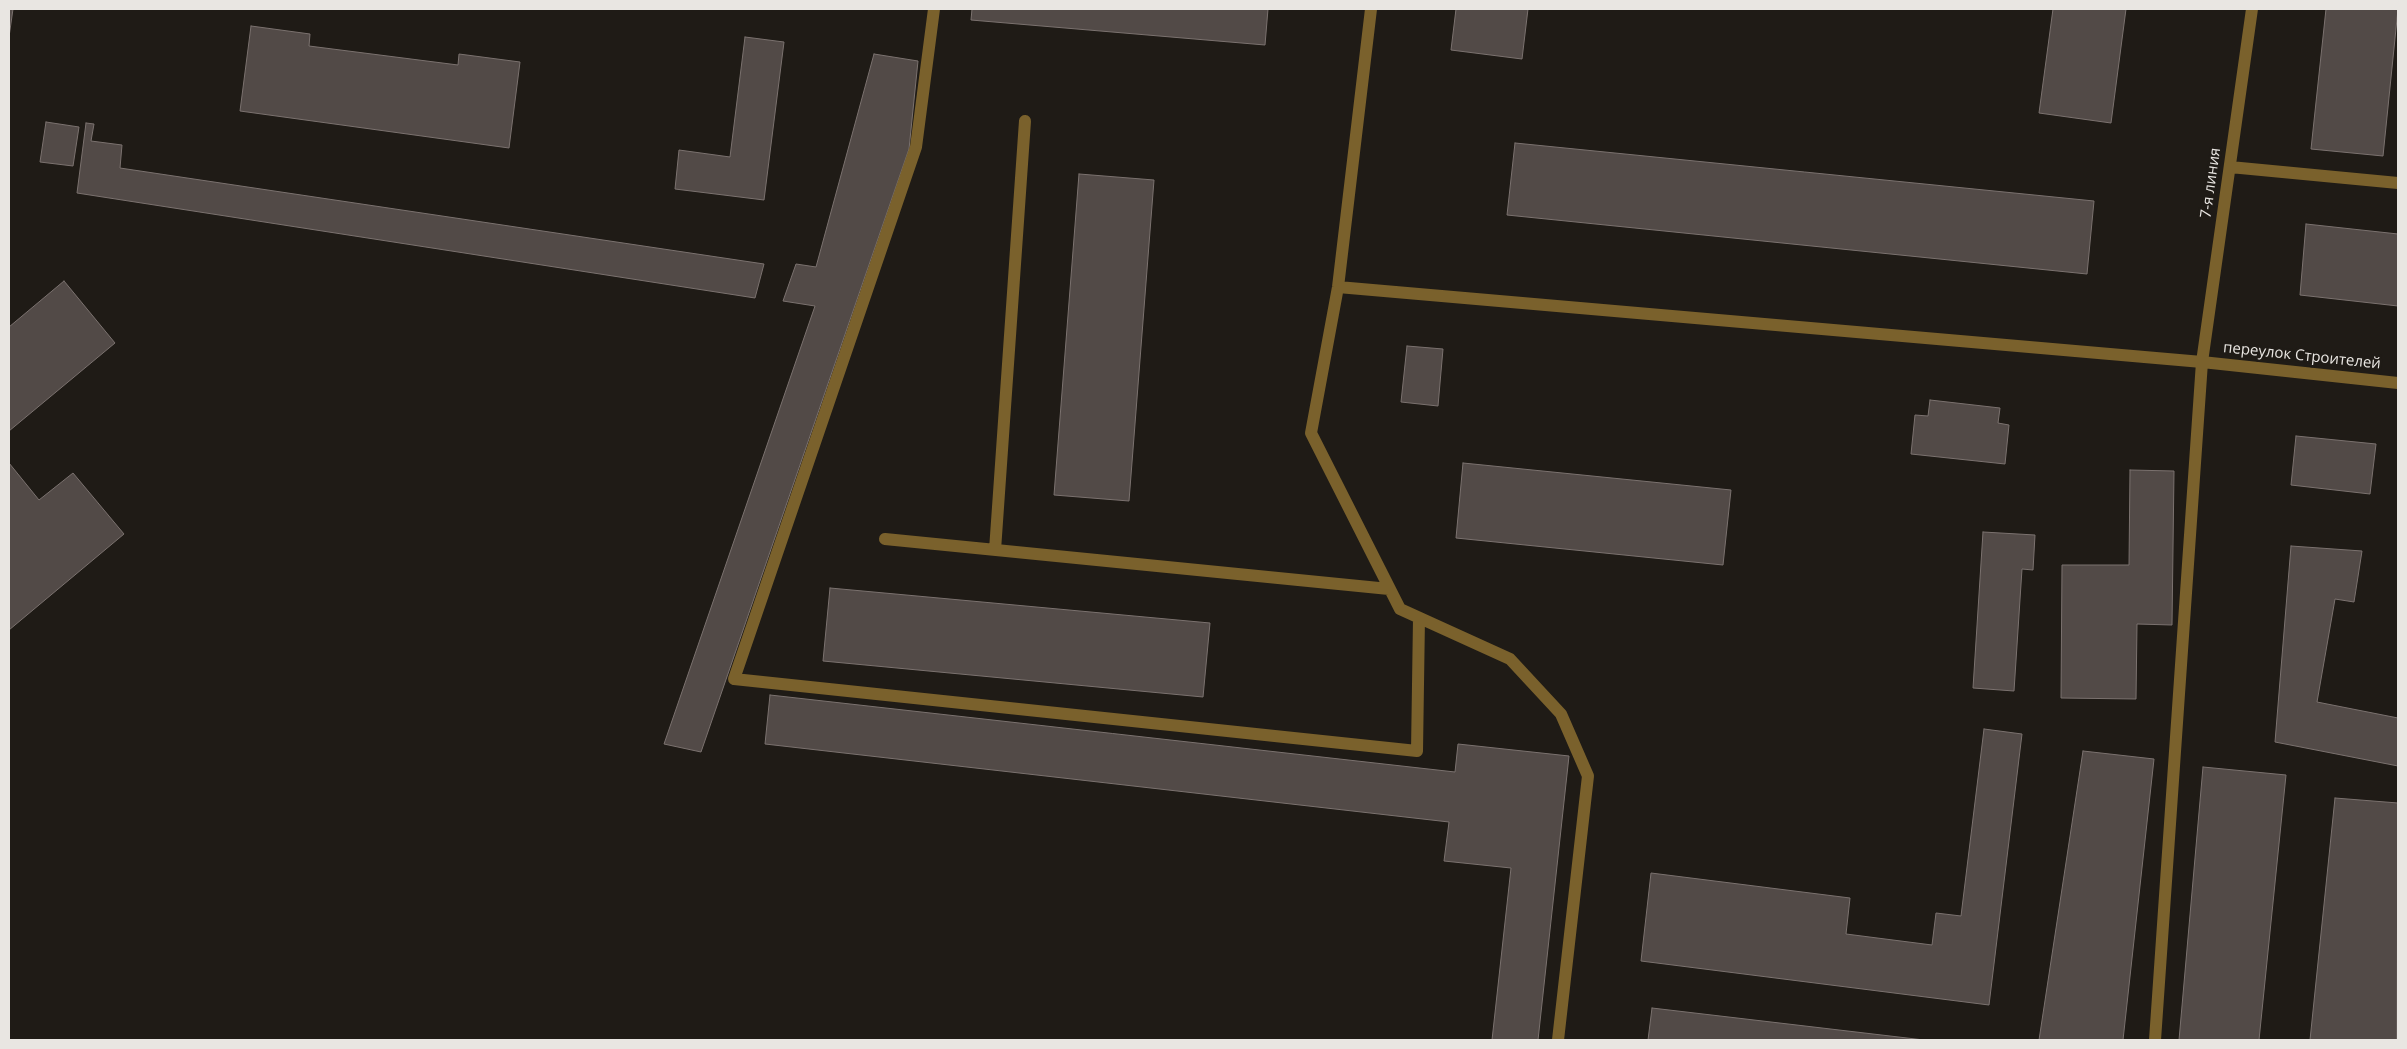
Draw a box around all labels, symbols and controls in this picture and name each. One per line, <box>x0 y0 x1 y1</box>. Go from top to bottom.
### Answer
street label: 7-я линия <box>2197 147 2225 219</box>
street label: переулок Строителей <box>2222 339 2382 373</box>

